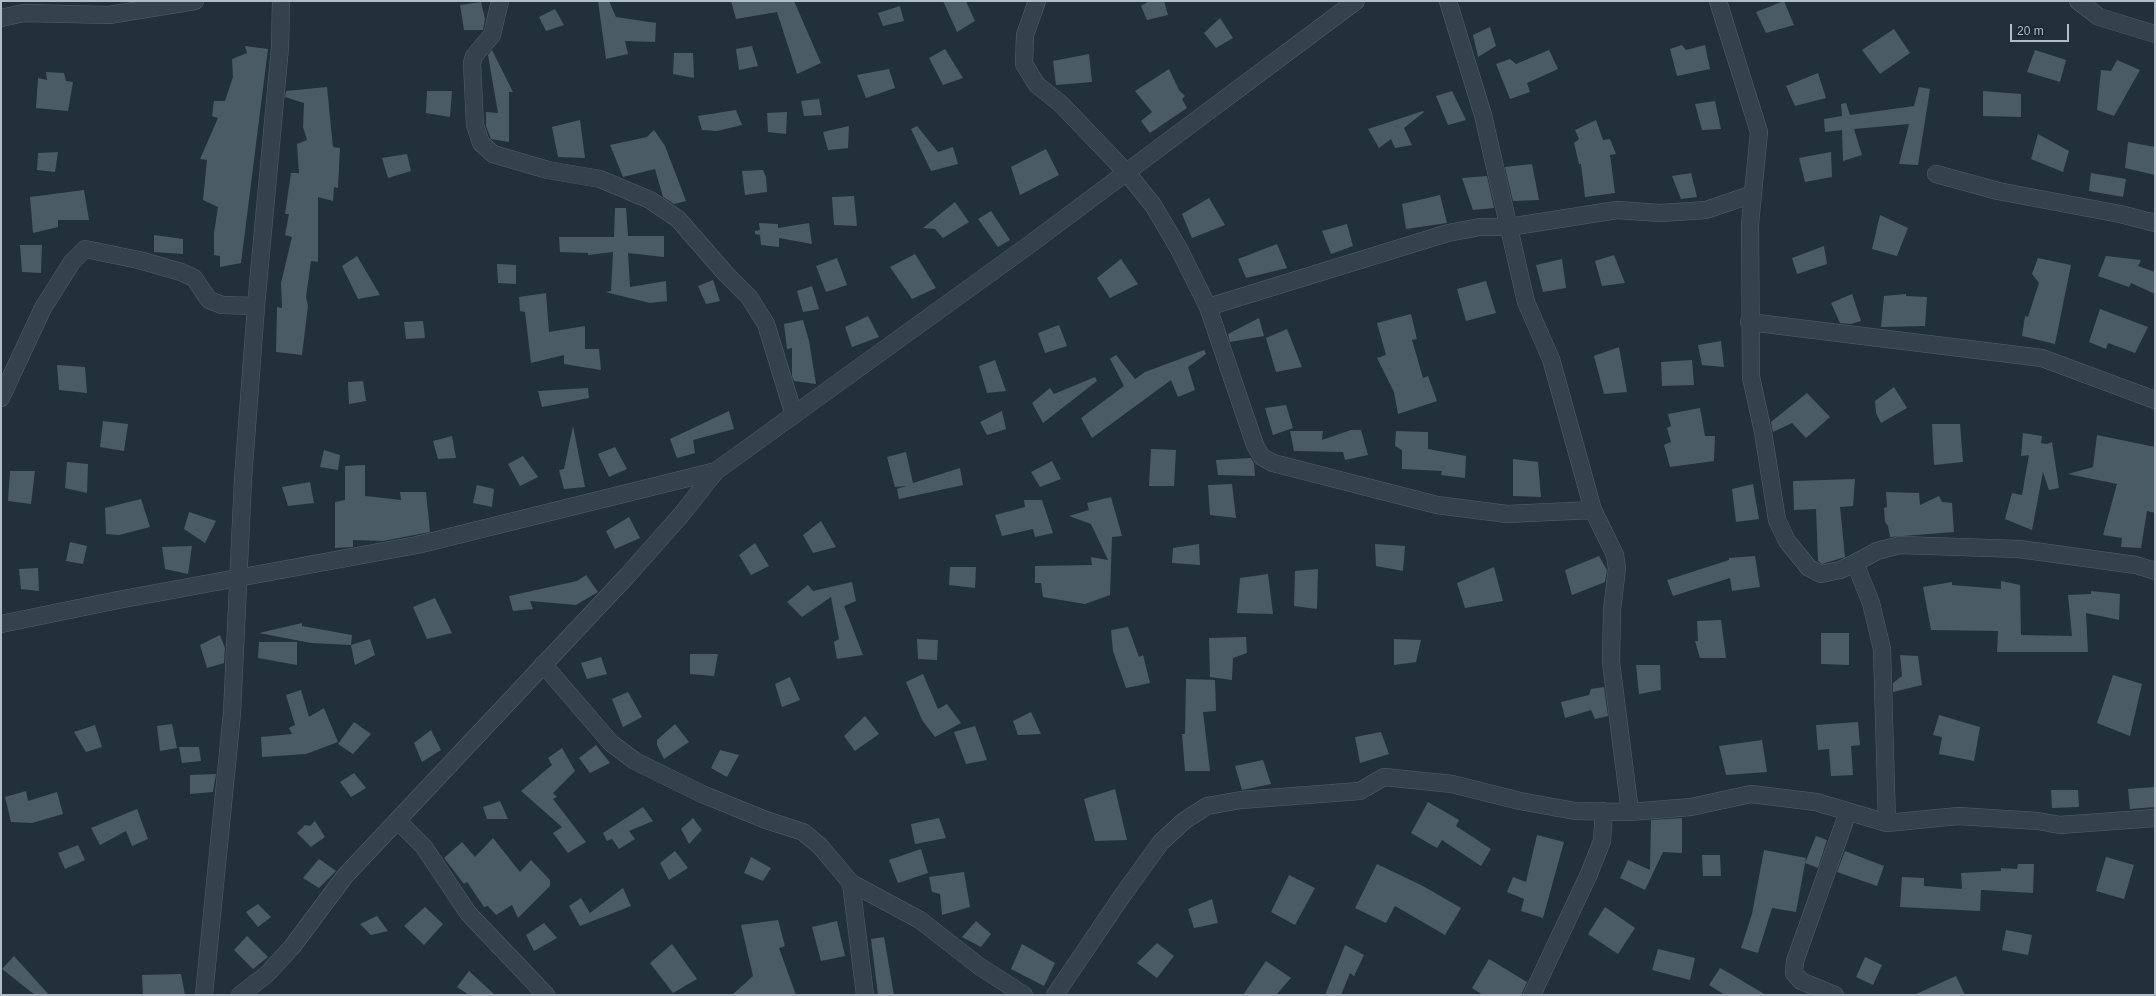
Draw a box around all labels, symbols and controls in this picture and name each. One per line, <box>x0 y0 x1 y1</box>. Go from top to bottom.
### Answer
scale bar <box>2012 16 2071 42</box>
text: 20 m <box>2017 24 2044 38</box>

